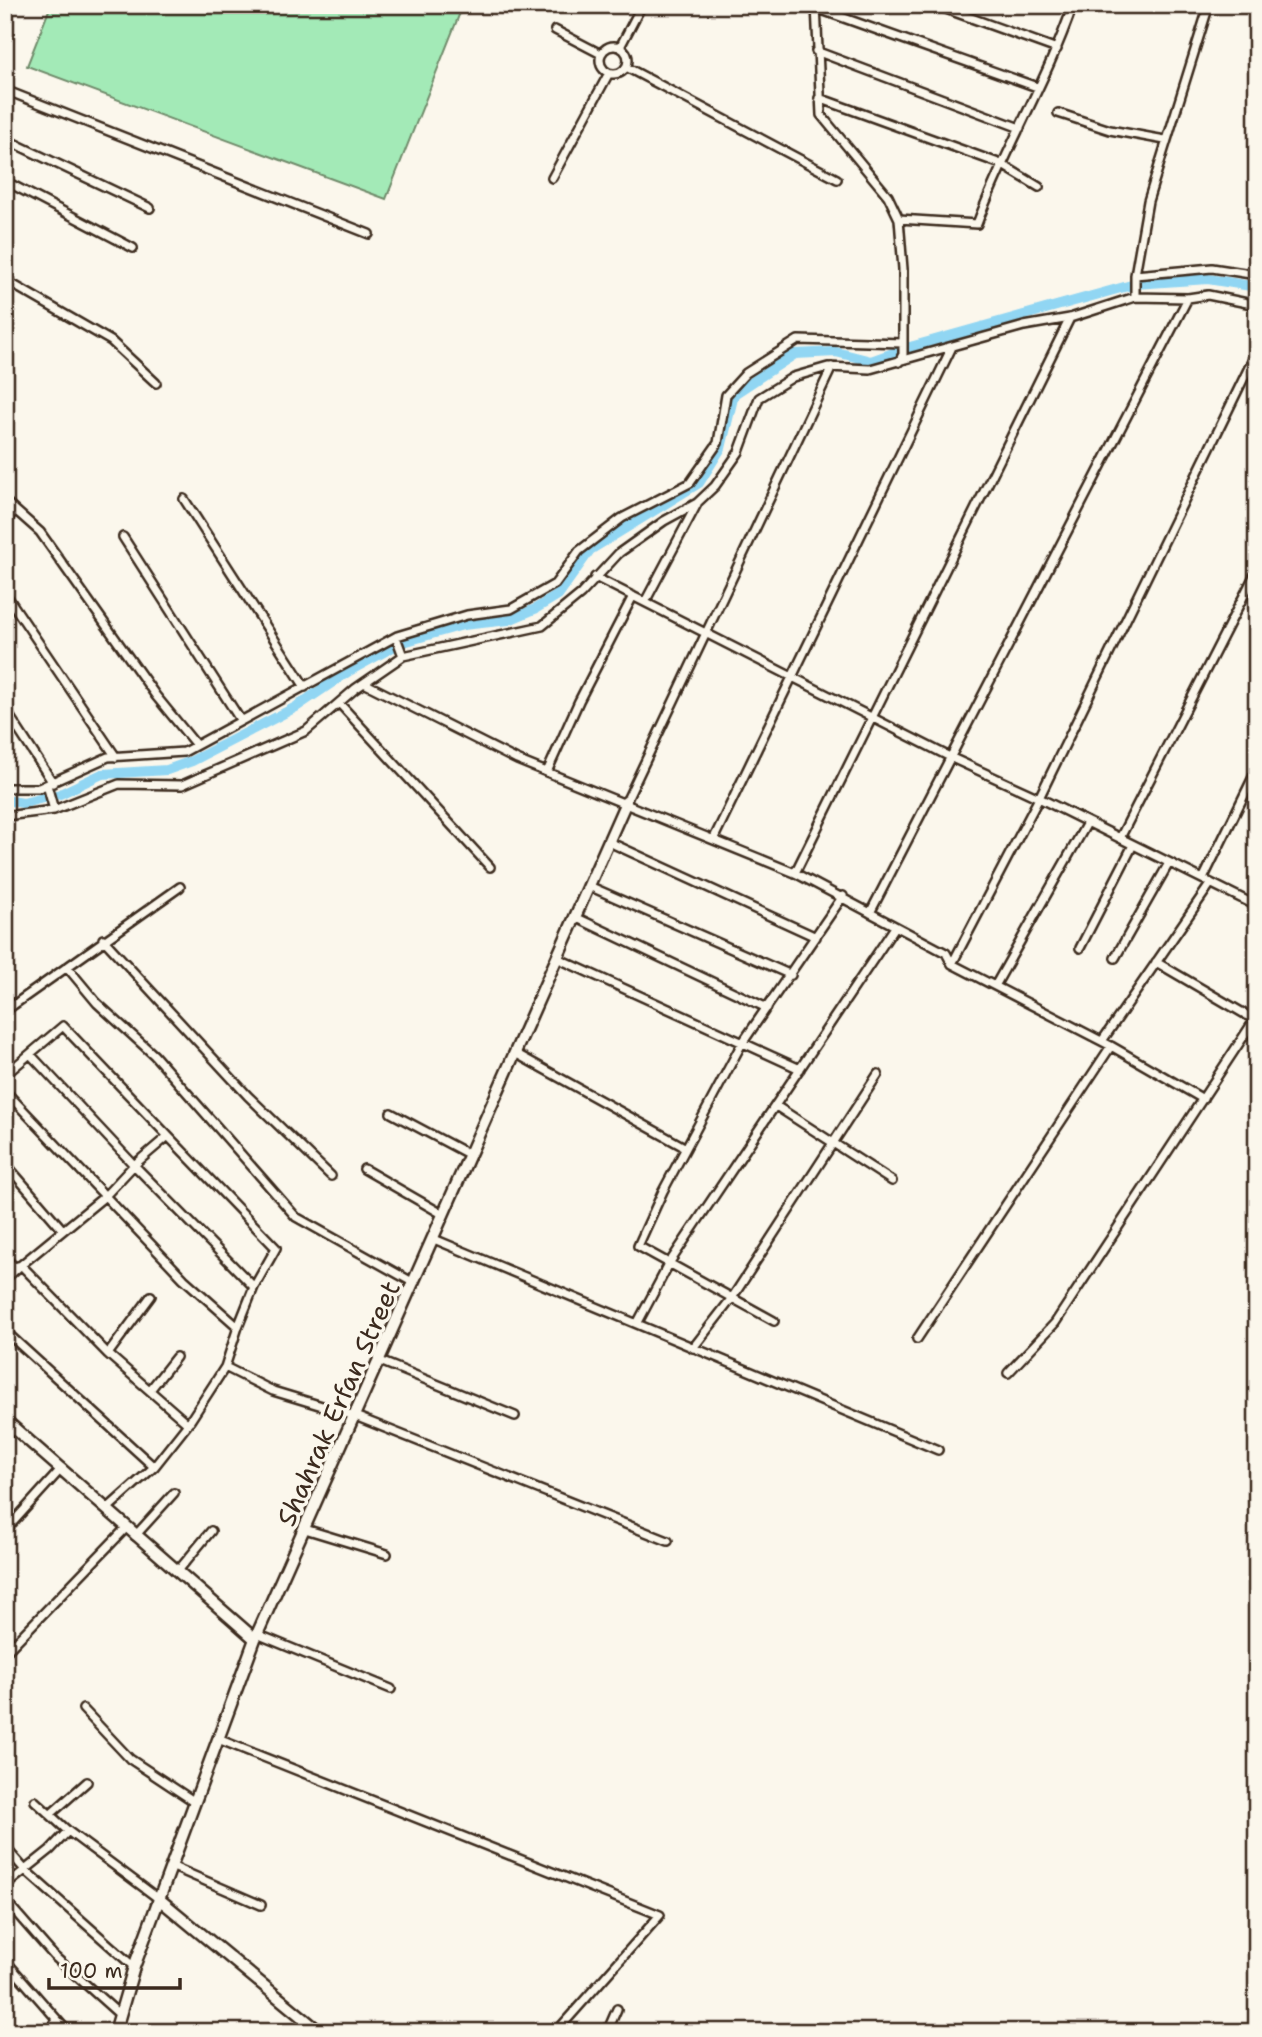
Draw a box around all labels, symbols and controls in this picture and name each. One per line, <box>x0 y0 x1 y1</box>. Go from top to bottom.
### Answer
street label: Shahrak Erfan Street <box>268 1275 408 1531</box>
scale bar <box>49 1946 180 1990</box>
text: 100 m <box>60 1957 123 1985</box>

